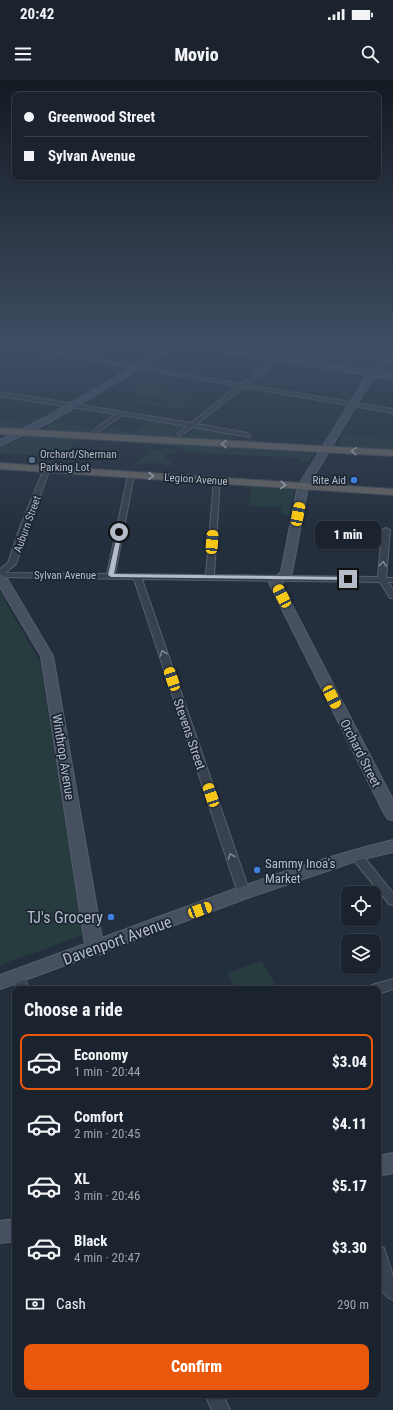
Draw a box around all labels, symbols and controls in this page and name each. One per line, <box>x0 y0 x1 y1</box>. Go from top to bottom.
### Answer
text: 20:42 <box>20 5 54 23</box>
icon: menu <box>12 43 34 65</box>
icon: search <box>359 43 381 65</box>
text: Movio <box>174 44 219 65</box>
text: Greenwood Street <box>48 108 155 126</box>
text: Sylvan Avenue <box>48 147 135 165</box>
one-way arrow <box>221 439 227 448</box>
one-way arrow <box>351 447 357 456</box>
place label: Orchard/Sherman Parking Lot <box>40 448 117 474</box>
marker: Orchard/Sherman Parking Lot <box>27 455 37 465</box>
street label: Legion Avenue <box>164 471 228 488</box>
one-way arrow <box>148 472 154 481</box>
place label: Rite Aid <box>312 474 346 487</box>
marker: Rite Aid <box>349 475 359 485</box>
one-way arrow <box>280 480 286 489</box>
street label: Auburn Street <box>11 494 44 554</box>
car <box>290 501 306 527</box>
callout: 1 min <box>315 521 381 549</box>
route start <box>110 523 128 541</box>
text: 1 min <box>334 527 362 542</box>
car <box>205 530 219 554</box>
one-way arrow <box>379 561 388 567</box>
street label: Sylvan Avenue <box>34 569 96 582</box>
route end <box>339 570 357 588</box>
car <box>271 583 293 609</box>
one-way arrow <box>159 650 168 657</box>
car <box>162 666 182 692</box>
car <box>321 684 343 710</box>
street label: Stevens Street <box>170 697 209 772</box>
street label: Winthrop Avenue <box>49 713 78 801</box>
street label: Orchard Street <box>337 717 384 790</box>
car <box>201 782 221 808</box>
one-way arrow <box>228 853 236 860</box>
place label: Sammy Inoa's Market <box>265 856 336 886</box>
marker: Sammy Inoa's Market <box>252 865 262 875</box>
map controls <box>341 886 381 974</box>
button: locate <box>341 886 381 926</box>
car <box>187 900 213 920</box>
place label: TJ's Grocery <box>27 908 103 927</box>
street label: Davenport Avenue <box>60 912 174 969</box>
marker: TJ's Grocery <box>106 912 116 922</box>
button: layers <box>341 934 381 974</box>
text: Choose a ride <box>24 999 123 1020</box>
icon: car <box>26 1044 62 1080</box>
text: Economy <box>74 1046 128 1064</box>
text: $3.04 <box>332 1053 367 1071</box>
text: 1 min · 20:44 <box>74 1064 140 1079</box>
icon: car <box>26 1106 62 1142</box>
text: Comfort <box>74 1108 123 1126</box>
text: $4.11 <box>332 1115 367 1133</box>
text: 2 min · 20:45 <box>74 1126 140 1141</box>
icon: car <box>26 1168 62 1204</box>
text: XL <box>74 1170 90 1188</box>
text: $5.17 <box>332 1177 367 1195</box>
text: 3 min · 20:46 <box>74 1188 140 1203</box>
icon: car <box>26 1230 62 1266</box>
text: Black <box>74 1232 107 1250</box>
text: $3.30 <box>332 1239 367 1257</box>
text: 4 min · 20:47 <box>74 1250 140 1265</box>
icon: cash <box>24 1293 46 1315</box>
text: Cash <box>56 1295 86 1313</box>
text: 290 m <box>337 1297 369 1312</box>
button: Confirm <box>24 1344 369 1390</box>

